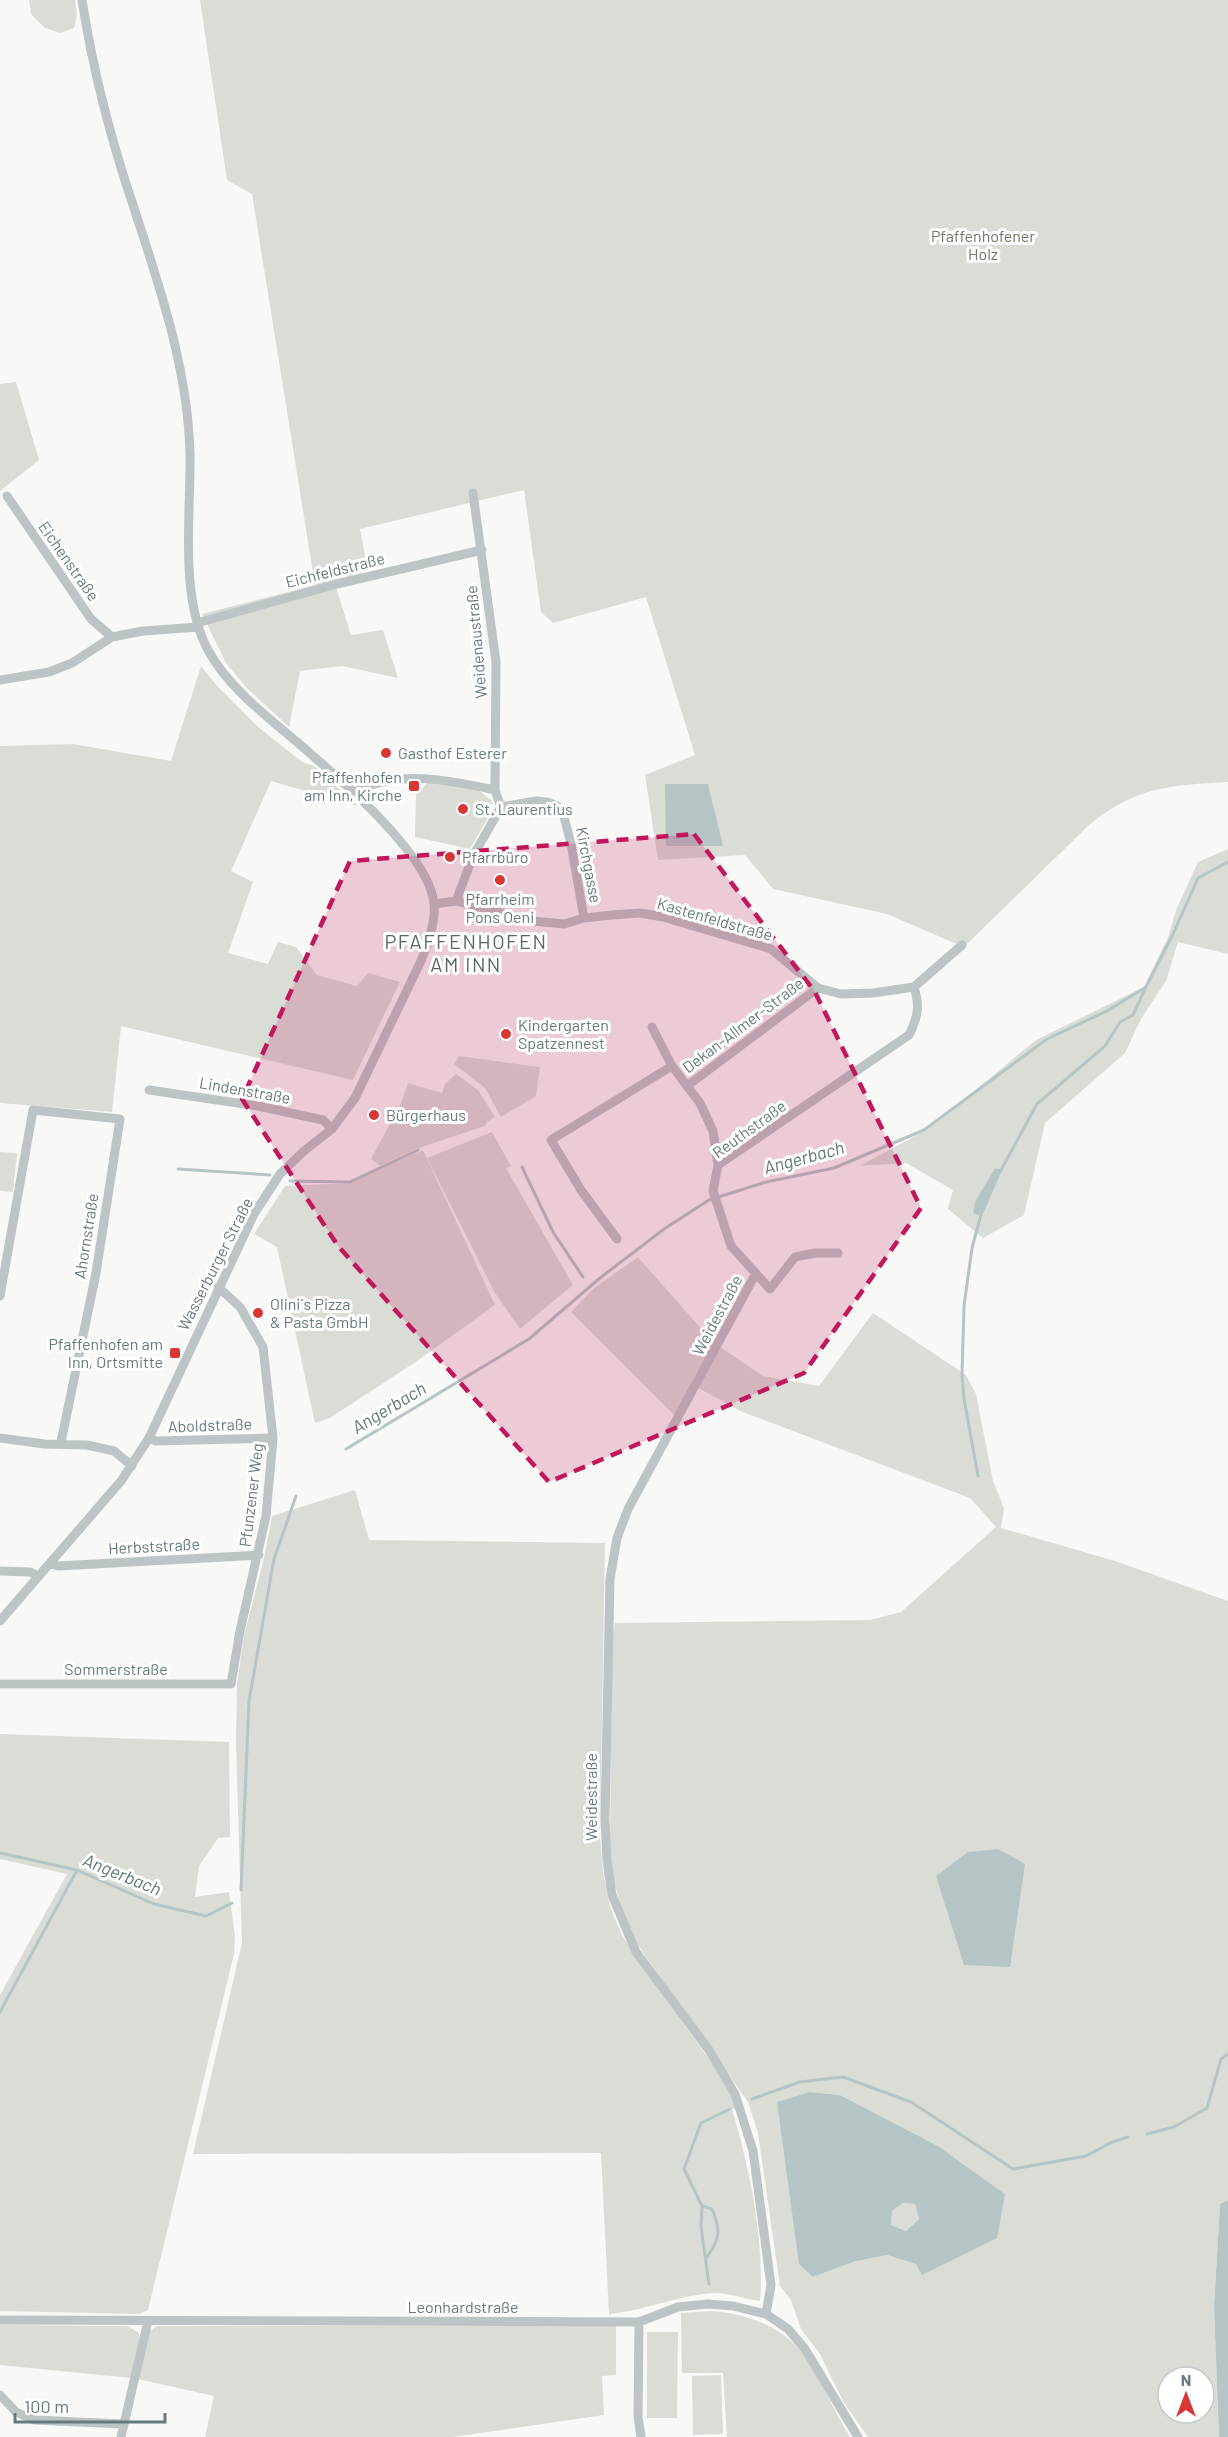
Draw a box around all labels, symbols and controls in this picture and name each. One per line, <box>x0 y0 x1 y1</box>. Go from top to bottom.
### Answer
park label: Pfaffenhofener Holz <box>931 226 1035 263</box>
street label: Eichenstraße <box>35 517 104 604</box>
street label: Eichfeldstraße <box>283 548 386 591</box>
street label: Weidenaustraße <box>461 585 490 699</box>
place label: Gasthof Esterer <box>398 743 507 762</box>
marker: Gasthof Esterer <box>379 746 393 760</box>
place label: Pfaffenhofen am Inn, Kirche <box>304 767 402 804</box>
marker: Pfaffenhofen am Inn, Kirche <box>407 779 421 793</box>
place label: St. Laurentius <box>475 799 573 818</box>
marker: St. Laurentius <box>456 802 470 816</box>
street label: Kirchgasse <box>573 825 606 904</box>
place label: Pfarrbüro <box>462 847 529 866</box>
marker: Pfarrbüro <box>443 850 457 864</box>
marker: Pfarrheim Pons Oeni <box>493 873 507 887</box>
place label: Pfarrheim Pons Oeni <box>465 889 535 926</box>
street label: Kastenfeldstraße <box>655 893 775 944</box>
district label: PFAFFENHOFEN AM INN <box>384 929 548 976</box>
street label: Dekan-Allmer-Straße <box>678 973 807 1076</box>
place label: Kindergarten Spatzennest <box>518 1015 609 1052</box>
marker: Kindergarten Spatzennest <box>499 1027 513 1041</box>
street label: Lindenstraße <box>198 1072 292 1107</box>
street label: Reuthstraße <box>708 1096 789 1162</box>
place label: Bürgerhaus <box>386 1105 466 1124</box>
marker: Bürgerhaus <box>367 1108 381 1122</box>
water label: Angerbach <box>761 1136 846 1178</box>
street label: Ahornstraße <box>69 1192 102 1280</box>
street label: Wasserburger Straße <box>173 1194 256 1333</box>
street label: Weidestraße <box>688 1271 746 1358</box>
place label: Olini´s Pizza & Pasta GmbH <box>270 1294 368 1331</box>
marker: Olini´s Pizza & Pasta GmbH <box>251 1306 265 1320</box>
place label: Pfaffenhofen am Inn, Ortsmitte <box>48 1334 163 1371</box>
marker: Pfaffenhofen am Inn, Ortsmitte <box>168 1346 182 1360</box>
water label: Angerbach <box>347 1376 430 1438</box>
street label: Aboldstraße <box>167 1414 252 1435</box>
street label: Pfunzener Weg <box>235 1442 266 1548</box>
street label: Herbststraße <box>108 1534 200 1557</box>
street label: Sommerstraße <box>64 1659 168 1678</box>
street label: Weidestraße <box>581 1753 600 1841</box>
water label: Angerbach <box>80 1848 165 1900</box>
street label: Leonhardstraße <box>407 2297 519 2316</box>
north arrow <box>1156 2365 1216 2425</box>
text: N <box>1181 2370 1191 2389</box>
scale bar <box>15 2386 165 2424</box>
text: 100 m <box>24 2395 69 2417</box>

